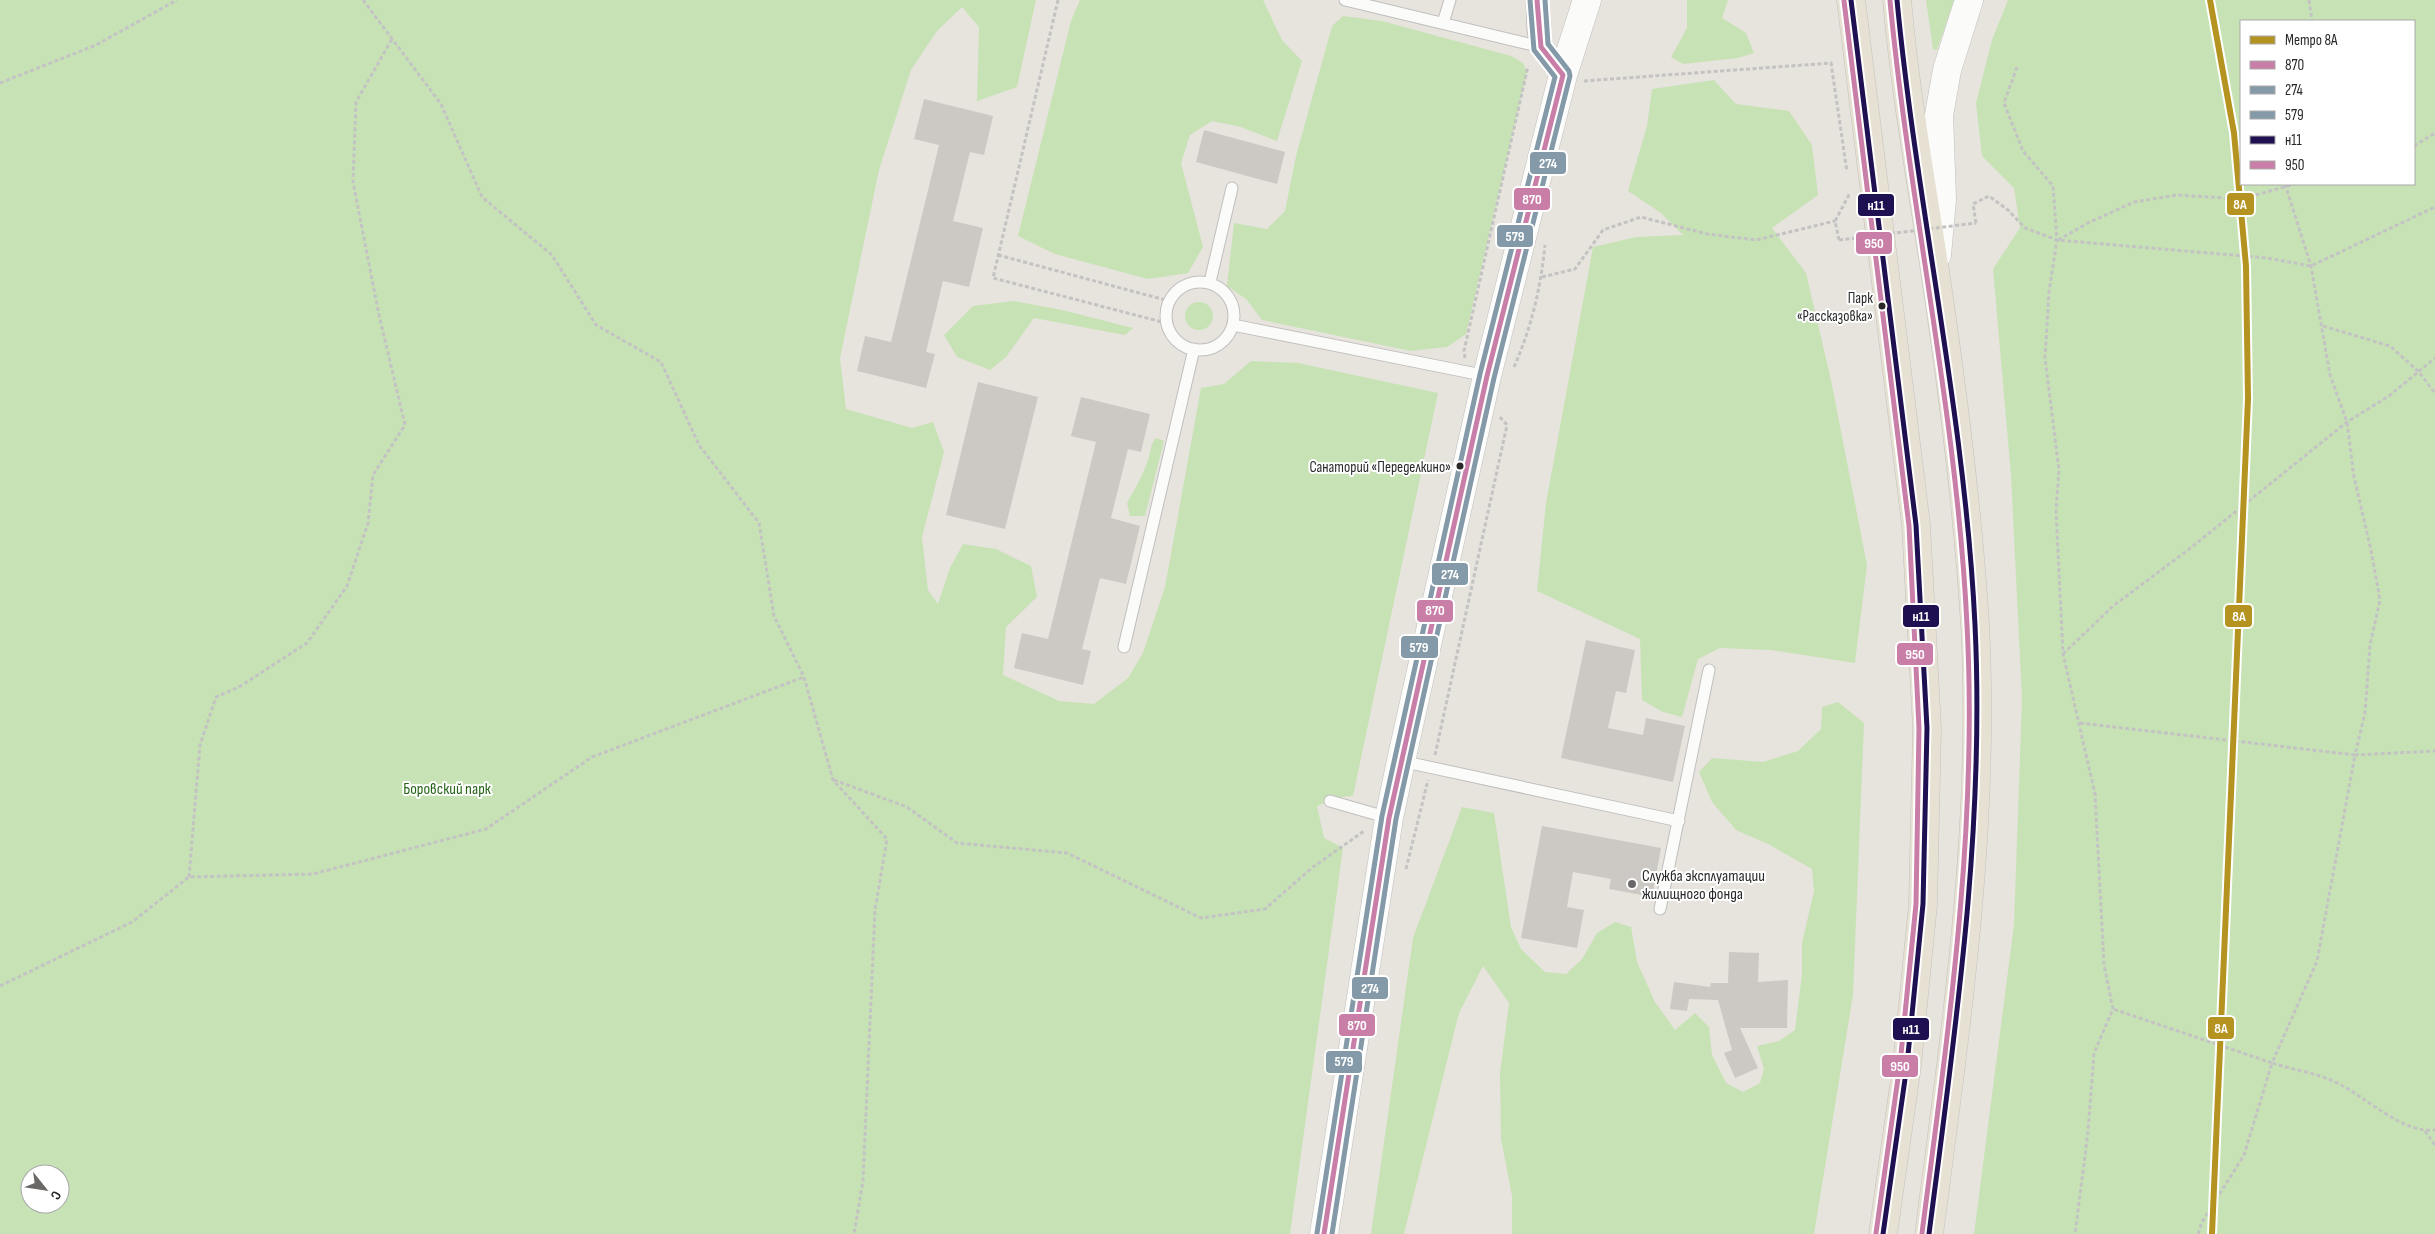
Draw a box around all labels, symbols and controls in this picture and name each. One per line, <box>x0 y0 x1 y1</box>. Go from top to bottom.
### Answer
legend <box>2240 20 2415 185</box>
text: Метро 8А <box>2285 31 2338 50</box>
text: 870 <box>2285 56 2304 75</box>
text: 274 <box>2285 81 2303 100</box>
text: 579 <box>2285 106 2304 125</box>
text: н11 <box>2285 131 2303 150</box>
line badge: 274 <box>1529 151 1567 175</box>
text: 274 <box>1539 155 1557 172</box>
text: 950 <box>2285 156 2304 175</box>
line badge: 870 <box>1513 187 1551 211</box>
text: 870 <box>1522 191 1542 208</box>
line badge: 8А <box>2226 192 2255 216</box>
line badge: н11 <box>1857 193 1895 217</box>
text: 8А <box>2233 196 2247 213</box>
text: н11 <box>1867 197 1885 214</box>
line badge: 579 <box>1496 224 1534 248</box>
text: 579 <box>1506 228 1525 245</box>
line badge: 950 <box>1855 231 1893 255</box>
text: 950 <box>1864 235 1884 252</box>
place label: Парк «Рассказовка» <box>1797 289 1873 326</box>
marker: Парк «Рассказовка» <box>1877 301 1887 311</box>
place label: Санаторий «Переделкино» <box>1310 458 1451 477</box>
marker: Санаторий «Переделкино» <box>1455 461 1465 471</box>
line badge: 274 <box>1431 562 1469 586</box>
text: 274 <box>1441 566 1459 583</box>
line badge: 870 <box>1416 599 1454 623</box>
text: 870 <box>1425 602 1445 619</box>
line badge: н11 <box>1902 604 1940 628</box>
line badge: 8А <box>2224 604 2253 628</box>
text: н11 <box>1912 608 1930 625</box>
text: 8А <box>2232 608 2246 625</box>
line badge: 579 <box>1400 635 1439 659</box>
text: 579 <box>1410 639 1429 656</box>
line badge: 950 <box>1896 642 1934 666</box>
text: 950 <box>1905 646 1925 663</box>
park label: Боровский парк <box>403 780 492 799</box>
place label: Служба эксплуатации жилищного фонда <box>1642 867 1765 904</box>
marker: Служба эксплуатации жилищного фонда <box>1626 878 1638 890</box>
line badge: 274 <box>1351 976 1389 1000</box>
text: 274 <box>1361 980 1379 997</box>
line badge: 870 <box>1338 1013 1376 1037</box>
line badge: 8А <box>2207 1016 2235 1040</box>
text: 870 <box>1347 1017 1367 1034</box>
line badge: н11 <box>1892 1017 1930 1041</box>
text: 8А <box>2214 1020 2228 1037</box>
text: н11 <box>1902 1021 1920 1038</box>
line badge: 579 <box>1325 1050 1363 1074</box>
text: 579 <box>1335 1053 1354 1070</box>
line badge: 950 <box>1881 1054 1919 1078</box>
text: 950 <box>1890 1058 1910 1075</box>
north arrow <box>20 1164 70 1214</box>
text: С <box>47 1188 65 1203</box>

